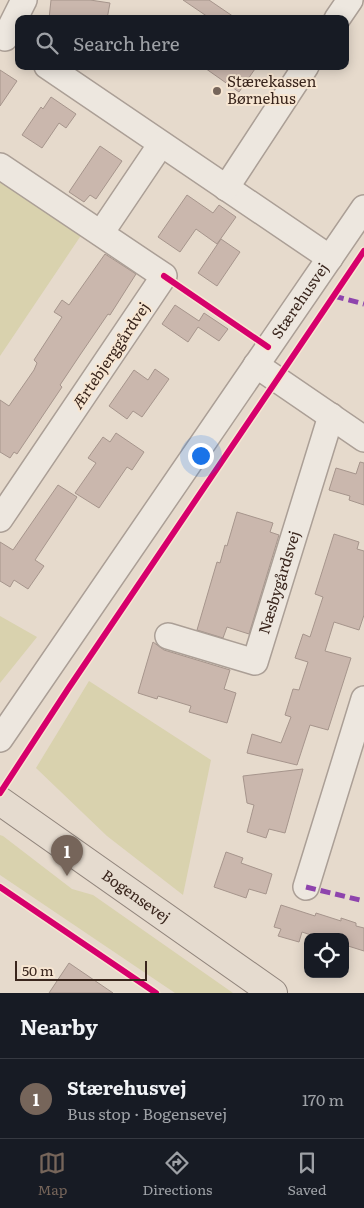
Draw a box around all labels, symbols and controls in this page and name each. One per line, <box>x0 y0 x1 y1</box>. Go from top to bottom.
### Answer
search box <box>15 15 349 70</box>
icon: search <box>33 29 61 57</box>
text: Search here <box>73 29 180 57</box>
place label: Stærekassen Børnehus <box>227 69 316 109</box>
marker: Stærekassen Børnehus <box>211 85 223 97</box>
street label: Stærehusvej <box>265 257 333 343</box>
street label: Ærtebjerggårdvej <box>65 297 154 413</box>
your location <box>188 443 214 469</box>
street label: Næsbygårdsvej <box>251 527 305 637</box>
pin: 1 <box>51 835 83 876</box>
street label: Bogensevej <box>98 863 176 928</box>
map controls <box>304 933 349 978</box>
button: locate <box>304 933 349 978</box>
scale bar <box>15 958 148 981</box>
text: 50 m <box>22 960 54 980</box>
text: Nearby <box>20 1010 98 1041</box>
text: Stærehusvej <box>67 1073 187 1101</box>
text: 1 <box>33 1087 39 1111</box>
text: 170 m <box>302 1087 344 1111</box>
text: Bus stop · Bogensevej <box>67 1101 227 1125</box>
tab: Map <box>38 1149 67 1199</box>
tab: Directions <box>142 1149 212 1199</box>
tab: Saved <box>287 1149 326 1199</box>

